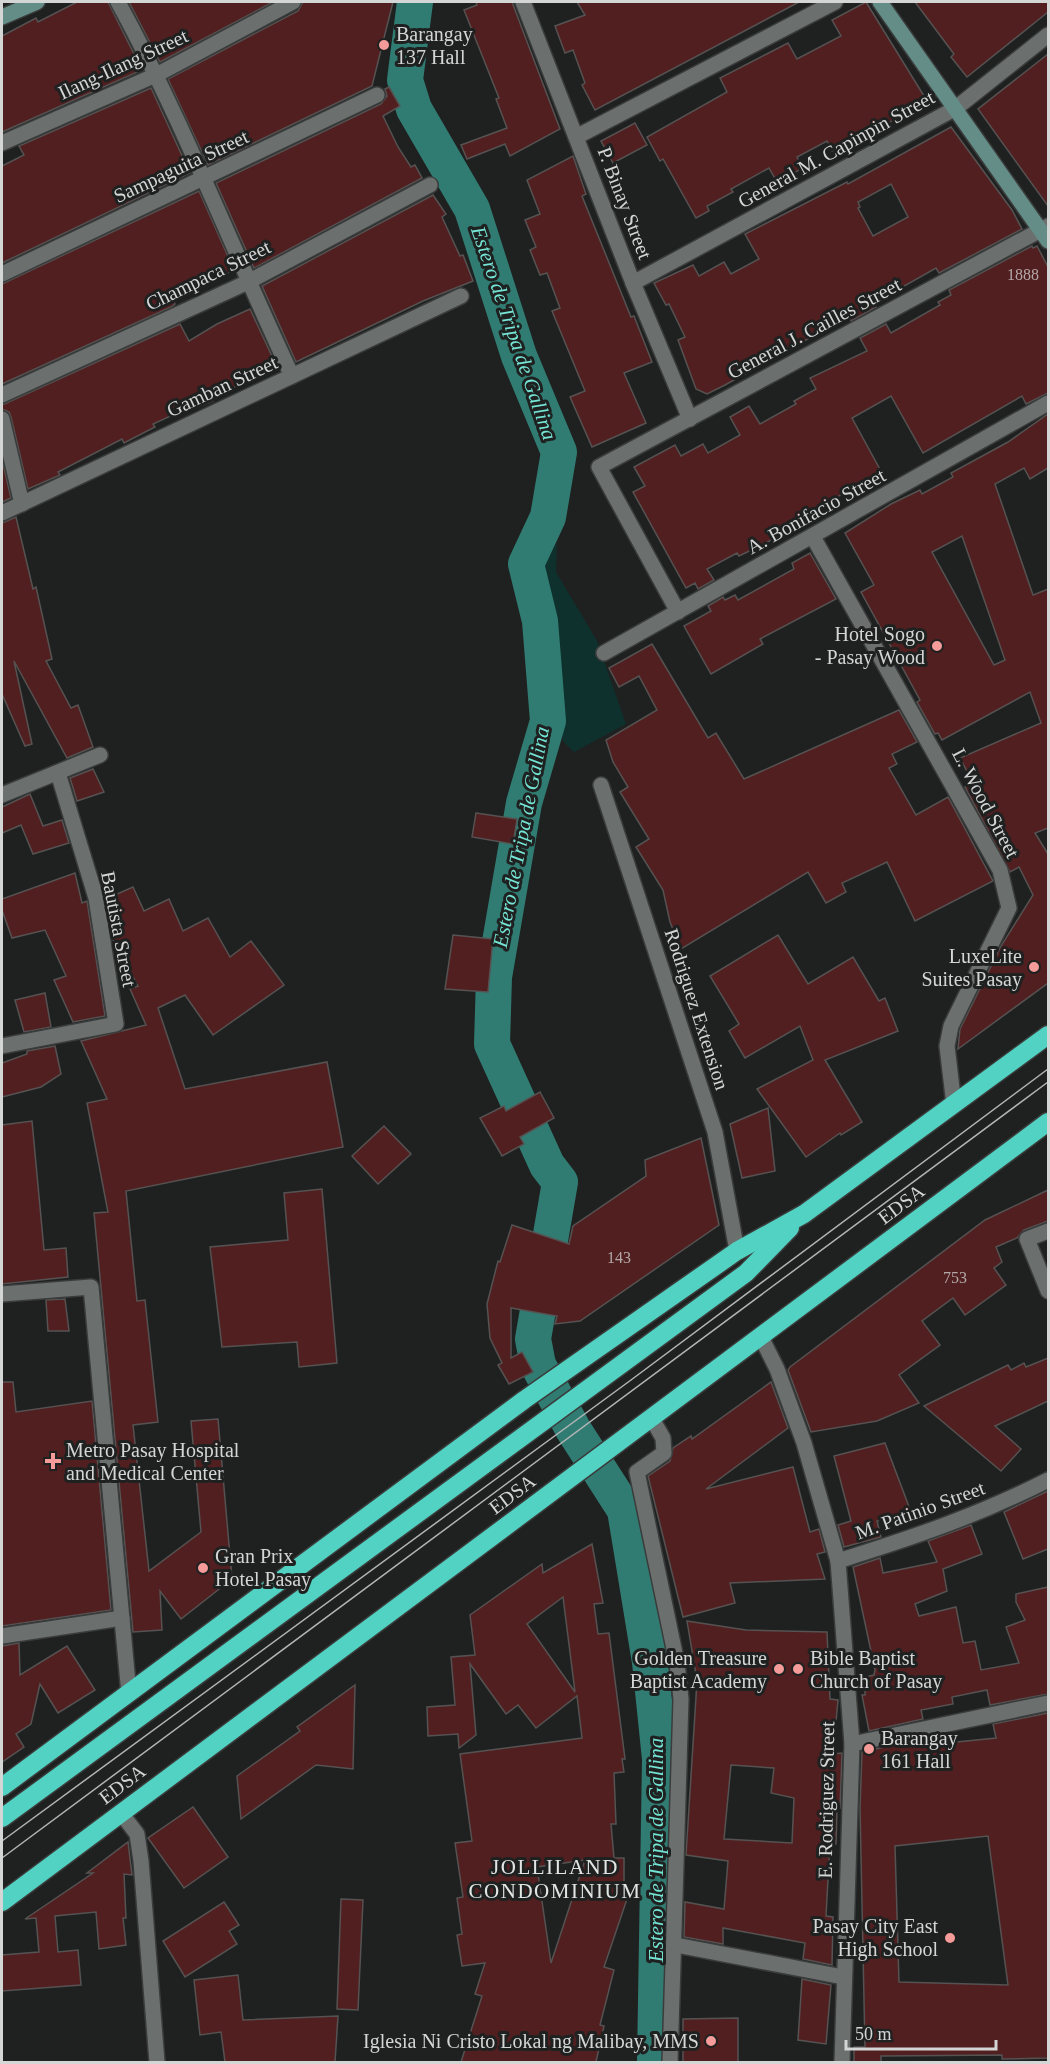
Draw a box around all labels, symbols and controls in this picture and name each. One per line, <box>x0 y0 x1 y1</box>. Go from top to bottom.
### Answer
place label: Barangay 137 Hall <box>396 23 473 68</box>
street label: Ilang-Ilang Street <box>55 24 192 105</box>
marker: Barangay 137 Hall <box>377 38 391 52</box>
street label: General M. Capinpin Street <box>734 86 939 213</box>
street label: Sampaguita Street <box>110 125 253 208</box>
street label: P. Binay Street <box>593 144 657 263</box>
water label: Estero de Tripa de Gallina <box>466 222 562 443</box>
street label: Champaca Street <box>142 235 275 316</box>
house number: 1888 <box>1007 266 1039 283</box>
street label: General J. Cailles Street <box>724 273 905 383</box>
street label: Gamban Street <box>163 351 281 421</box>
street label: A. Bonifacio Street <box>743 464 889 558</box>
place label: Hotel Sogo - Pasay Wood <box>815 623 925 669</box>
marker: Hotel Sogo - Pasay Wood <box>930 639 944 653</box>
water label: Estero de Tripa de Gallina <box>488 725 554 950</box>
street label: L. Wood Street <box>948 745 1024 862</box>
street label: Bautista Street <box>97 869 141 989</box>
street label: Rodriguez Extension <box>660 926 733 1093</box>
place label: LuxeLite Suites Pasay <box>921 945 1022 991</box>
marker: LuxeLite Suites Pasay <box>1027 960 1041 974</box>
street label: EDSA <box>874 1179 929 1229</box>
house number: 143 <box>607 1249 631 1266</box>
house number: 753 <box>943 1269 967 1286</box>
place label: Metro Pasay Hospital and Medical Center <box>66 1439 240 1484</box>
marker: Metro Pasay Hospital and Medical Center <box>44 1452 62 1470</box>
street label: EDSA <box>485 1469 540 1519</box>
street label: M. Patinio Street <box>852 1476 988 1544</box>
place label: Gran Prix Hotel Pasay <box>215 1545 311 1591</box>
marker: Gran Prix Hotel Pasay <box>196 1561 210 1575</box>
place label: Golden Treasure Baptist Academy <box>630 1647 767 1693</box>
place label: Bible Baptist Church of Pasay <box>810 1647 942 1693</box>
marker: Golden Treasure Baptist Academy <box>772 1662 786 1676</box>
marker: Bible Baptist Church of Pasay <box>791 1662 805 1676</box>
street label: E. Rodriguez Street <box>814 1721 839 1879</box>
place label: Barangay 161 Hall <box>881 1727 958 1772</box>
water label: Estero de Tripa de Gallina <box>644 1738 668 1963</box>
marker: Barangay 161 Hall <box>862 1742 876 1756</box>
street label: EDSA <box>95 1759 150 1809</box>
district label: JOLLILAND CONDOMINIUM <box>469 1855 641 1903</box>
place label: Pasay City East High School <box>812 1915 938 1961</box>
marker: Pasay City East High School <box>943 1931 957 1945</box>
scale bar <box>846 2013 996 2051</box>
text: 50 m <box>855 2024 892 2044</box>
place label: Iglesia Ni Cristo Lokal ng Malibay, MMS <box>363 2030 699 2053</box>
marker: Iglesia Ni Cristo Lokal ng Malibay, MMS <box>704 2034 718 2048</box>

